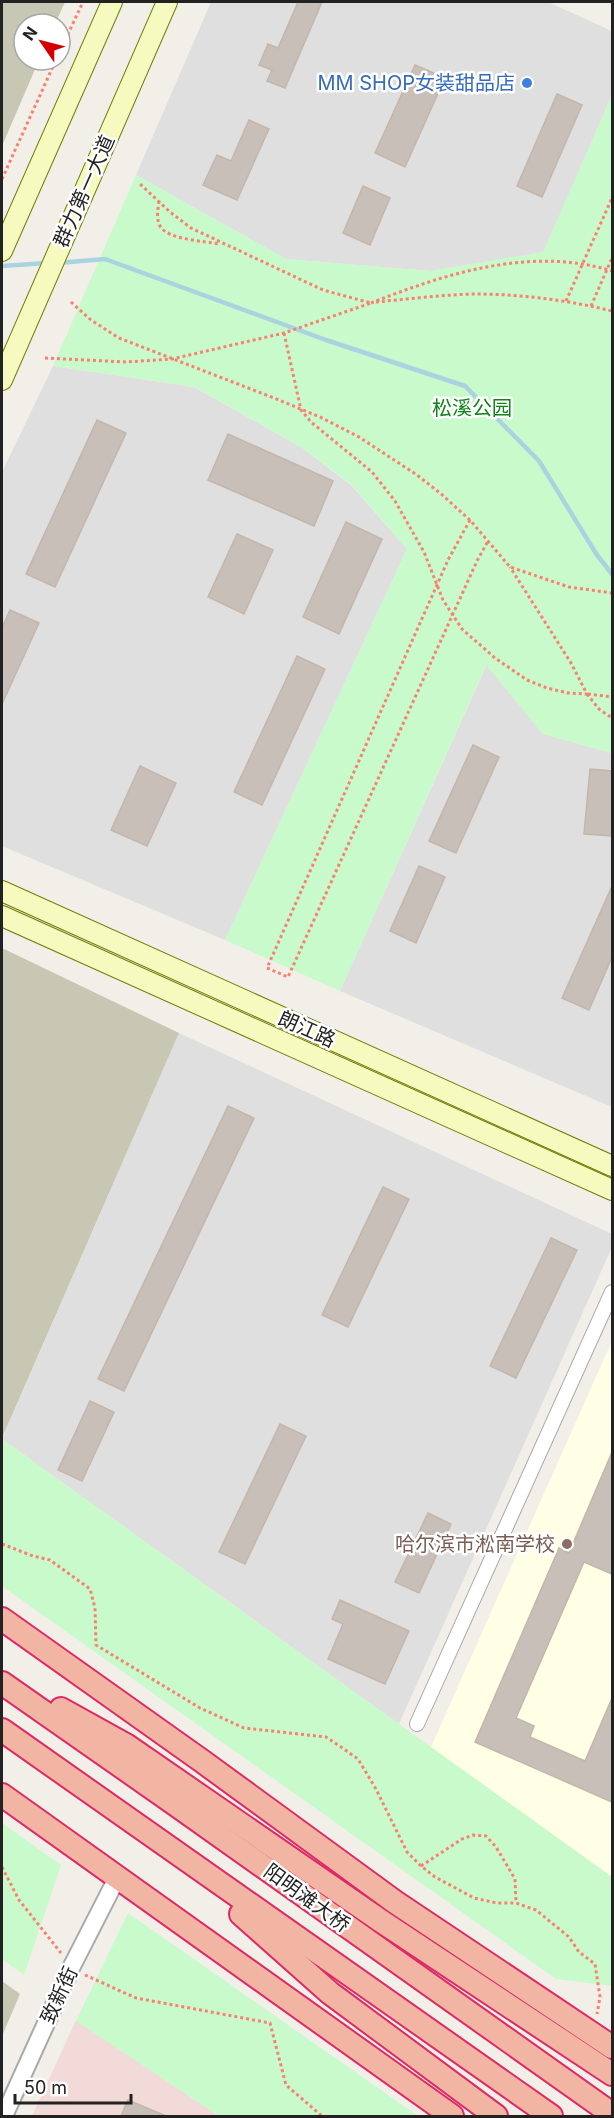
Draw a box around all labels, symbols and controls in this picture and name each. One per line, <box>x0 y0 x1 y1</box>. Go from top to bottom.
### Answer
north arrow <box>12 12 72 72</box>
text: N <box>18 23 41 44</box>
place label: MM SHOP女装甜品店 <box>317 71 515 95</box>
marker: MM SHOP女装甜品店 <box>520 76 534 90</box>
street label: 群力第一大道 <box>49 131 119 251</box>
park label: 松溪公园 <box>432 396 512 420</box>
street label: 朗江路 <box>275 1006 339 1052</box>
place label: 哈尔滨市淞南学校 <box>395 1532 555 1556</box>
marker: 哈尔滨市淞南学校 <box>560 1537 574 1551</box>
street label: 阳明滩大桥 <box>259 1859 355 1937</box>
street label: 致新街 <box>35 1963 83 2027</box>
scale bar <box>15 2067 130 2105</box>
text: 50 m <box>24 2077 67 2098</box>

